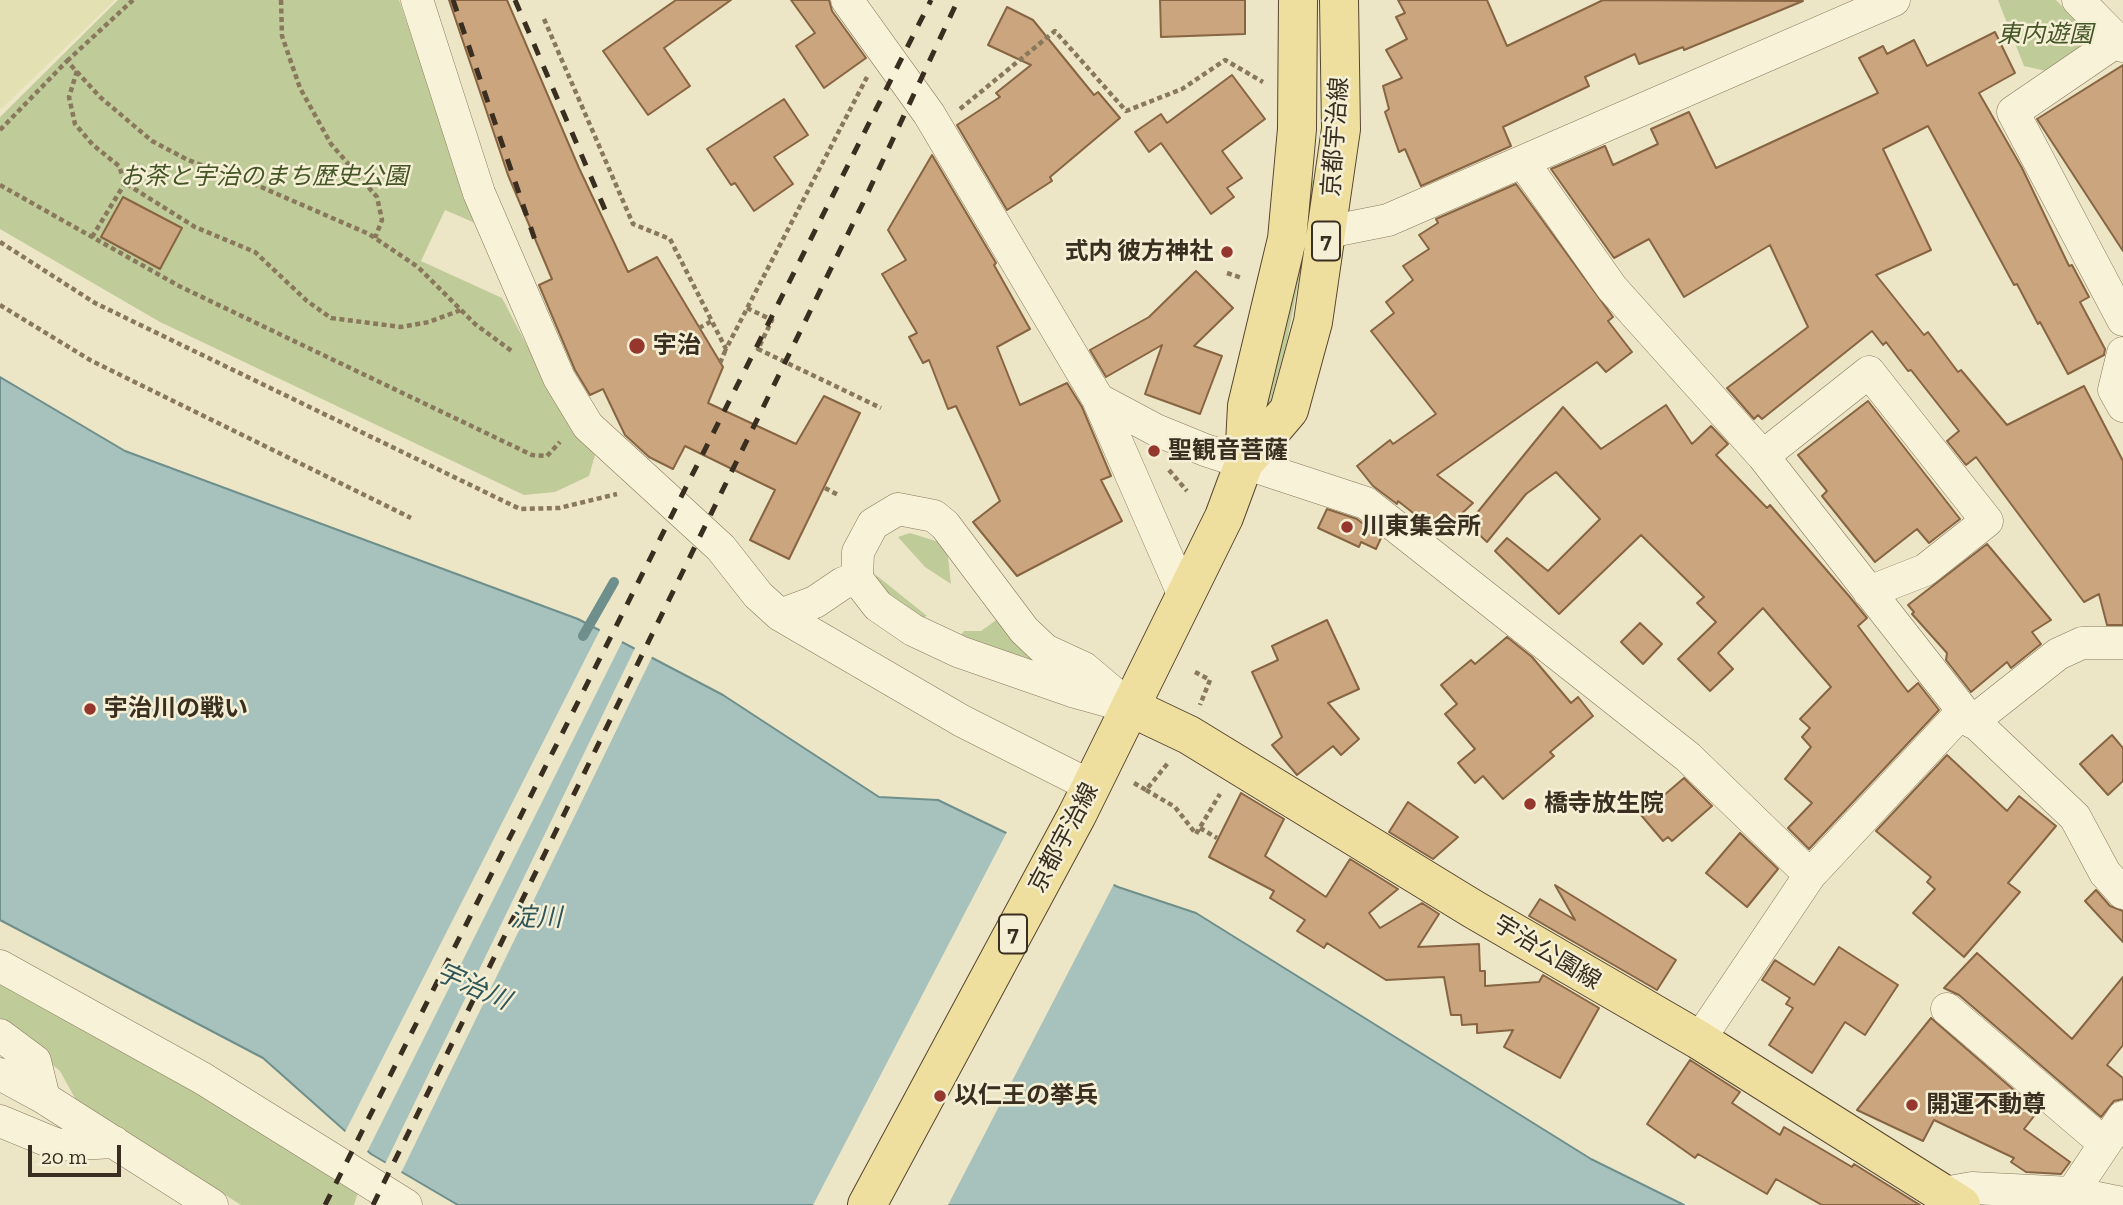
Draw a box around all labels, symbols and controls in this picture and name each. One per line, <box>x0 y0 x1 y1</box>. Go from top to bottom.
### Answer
park label: 東内遊園 <box>1997 21 2093 49</box>
street label: 京都宇治線 <box>1317 76 1355 198</box>
park label: お茶と宇治のまち歴史公園 <box>120 163 408 191</box>
road number: 7 <box>1312 222 1340 260</box>
place label: 式内 彼方神社 <box>1065 238 1213 266</box>
marker: 式内 彼方神社 <box>1219 244 1235 260</box>
place label: 宇治 <box>653 332 701 360</box>
marker: 宇治 <box>627 336 647 356</box>
place label: 聖観音菩薩 <box>1168 437 1288 465</box>
marker: 聖観音菩薩 <box>1146 443 1162 459</box>
place label: 川東集会所 <box>1361 513 1481 541</box>
marker: 川東集会所 <box>1339 519 1355 535</box>
place label: 宇治川の戦い <box>104 695 248 723</box>
marker: 宇治川の戦い <box>82 701 98 717</box>
street label: 京都宇治線 <box>1023 778 1105 898</box>
place label: 橋寺放生院 <box>1544 790 1664 818</box>
marker: 橋寺放生院 <box>1522 796 1538 812</box>
water label: 淀川 <box>510 903 562 935</box>
street label: 宇治公園線 <box>1488 910 1606 996</box>
road number: 7 <box>999 914 1027 953</box>
water label: 宇治川 <box>431 957 515 1017</box>
place label: 以仁王の挙兵 <box>954 1082 1098 1110</box>
marker: 以仁王の挙兵 <box>932 1088 948 1104</box>
place label: 開運不動尊 <box>1926 1091 2046 1119</box>
marker: 開運不動尊 <box>1904 1097 1920 1113</box>
scale bar <box>32 1132 124 1176</box>
text: 20 m <box>41 1144 87 1169</box>

